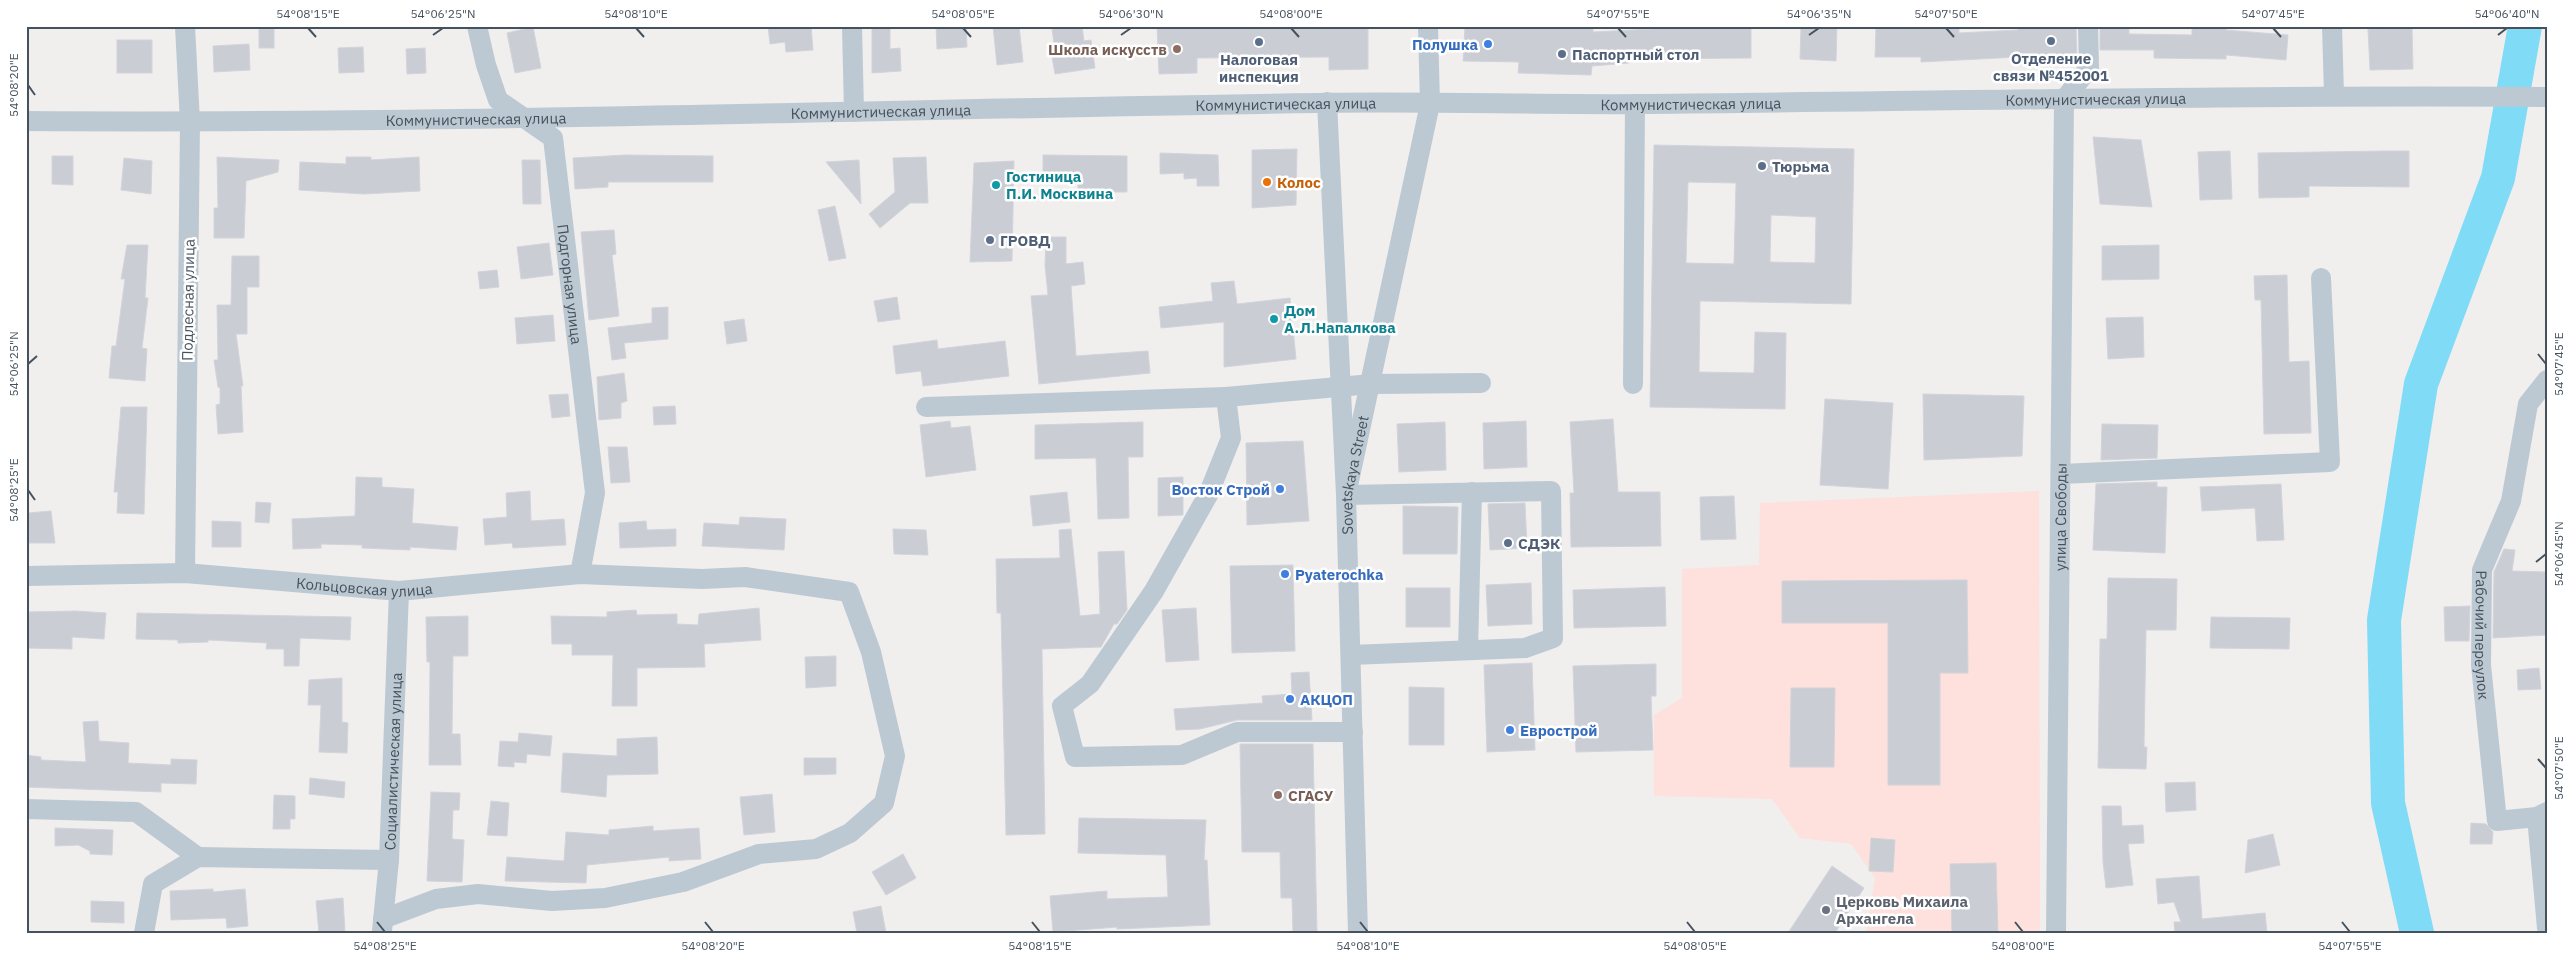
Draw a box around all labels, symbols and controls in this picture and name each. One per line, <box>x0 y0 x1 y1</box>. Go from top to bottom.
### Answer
text: 54°08'15"E <box>276 6 340 21</box>
text: 54°06'25"N <box>410 6 476 21</box>
text: 54°08'10"E <box>604 6 668 21</box>
text: 54°08'05"E <box>931 6 995 21</box>
text: 54°06'30"N <box>1098 6 1164 21</box>
text: 54°08'00"E <box>1259 6 1323 21</box>
text: 54°07'55"E <box>1586 6 1650 21</box>
text: 54°06'35"N <box>1786 6 1852 21</box>
text: 54°07'50"E <box>1914 6 1978 21</box>
text: 54°07'45"E <box>2241 6 2305 21</box>
text: 54°06'40"N <box>2474 6 2540 21</box>
place label: Полушка <box>1412 35 1478 54</box>
marker: Отделение связи №452001 <box>2045 35 2057 47</box>
marker: Налоговая инспекция <box>1253 36 1265 48</box>
marker: Полушка <box>1482 38 1494 50</box>
place label: Школа искусств <box>1048 40 1167 59</box>
marker: Школа искусств <box>1171 43 1183 55</box>
place label: Паспортный стол <box>1572 45 1699 64</box>
marker: Паспортный стол <box>1556 48 1568 60</box>
place label: Отделение связи №452001 <box>1993 49 2109 85</box>
place label: Налоговая инспекция <box>1219 50 1299 86</box>
text: 54°08'20"E <box>6 53 21 117</box>
street label: Коммунистическая улица <box>2005 88 2186 109</box>
street label: Коммунистическая улица <box>1195 93 1376 114</box>
street label: Коммунистическая улица <box>1600 93 1781 114</box>
street label: Коммунистическая улица <box>790 100 971 123</box>
street label: Коммунистическая улица <box>386 108 567 129</box>
place label: Тюрьма <box>1772 157 1830 176</box>
marker: Тюрьма <box>1756 160 1768 172</box>
place label: Гостиница П.И. Москвина <box>1006 167 1114 203</box>
place label: Колос <box>1277 173 1321 192</box>
marker: Колос <box>1261 176 1273 188</box>
marker: Гостиница П.И. Москвина <box>990 179 1002 191</box>
street label: Подгорная улица <box>554 223 587 345</box>
place label: ГРОВД <box>1000 231 1051 250</box>
marker: ГРОВД <box>984 234 996 246</box>
street label: Подлесная улица <box>177 239 199 361</box>
place label: Дом А.Л.Напалкова <box>1284 301 1396 337</box>
marker: Дом А.Л.Напалкова <box>1268 313 1280 325</box>
text: 54°06'25"N <box>6 331 21 397</box>
text: 54°07'45"E <box>2551 332 2566 396</box>
street label: Sovetskaya Street <box>1336 414 1372 535</box>
text: 54°08'25"E <box>6 458 21 522</box>
street label: улица Свободы <box>2050 463 2070 571</box>
place label: Восток Строй <box>1172 480 1270 499</box>
marker: Восток Строй <box>1274 483 1286 495</box>
text: 54°06'45"N <box>2551 521 2566 587</box>
place label: СДЭК <box>1518 534 1560 553</box>
marker: СДЭК <box>1502 537 1514 549</box>
place label: Pyaterochka <box>1295 565 1384 584</box>
marker: Pyaterochka <box>1279 568 1291 580</box>
street label: Рабочий переулок <box>2471 570 2494 701</box>
street label: Кольцовская улица <box>295 573 433 601</box>
street label: Социалистическая улица <box>380 672 405 851</box>
place label: АКЦОП <box>1300 690 1353 709</box>
marker: АКЦОП <box>1284 693 1296 705</box>
place label: Еврострой <box>1520 721 1597 740</box>
marker: Еврострой <box>1504 724 1516 736</box>
text: 54°07'50"E <box>2551 736 2566 800</box>
place label: СГАСУ <box>1288 786 1334 805</box>
marker: СГАСУ <box>1272 789 1284 801</box>
place label: Церковь Михаила Архангела <box>1836 892 1968 928</box>
marker: Церковь Михаила Архангела <box>1820 904 1832 916</box>
text: 54°08'25"E <box>353 938 417 953</box>
text: 54°08'20"E <box>681 938 745 953</box>
text: 54°08'15"E <box>1008 938 1072 953</box>
text: 54°08'10"E <box>1336 938 1400 953</box>
text: 54°08'05"E <box>1663 938 1727 953</box>
text: 54°08'00"E <box>1991 938 2055 953</box>
text: 54°07'55"E <box>2318 938 2382 953</box>

